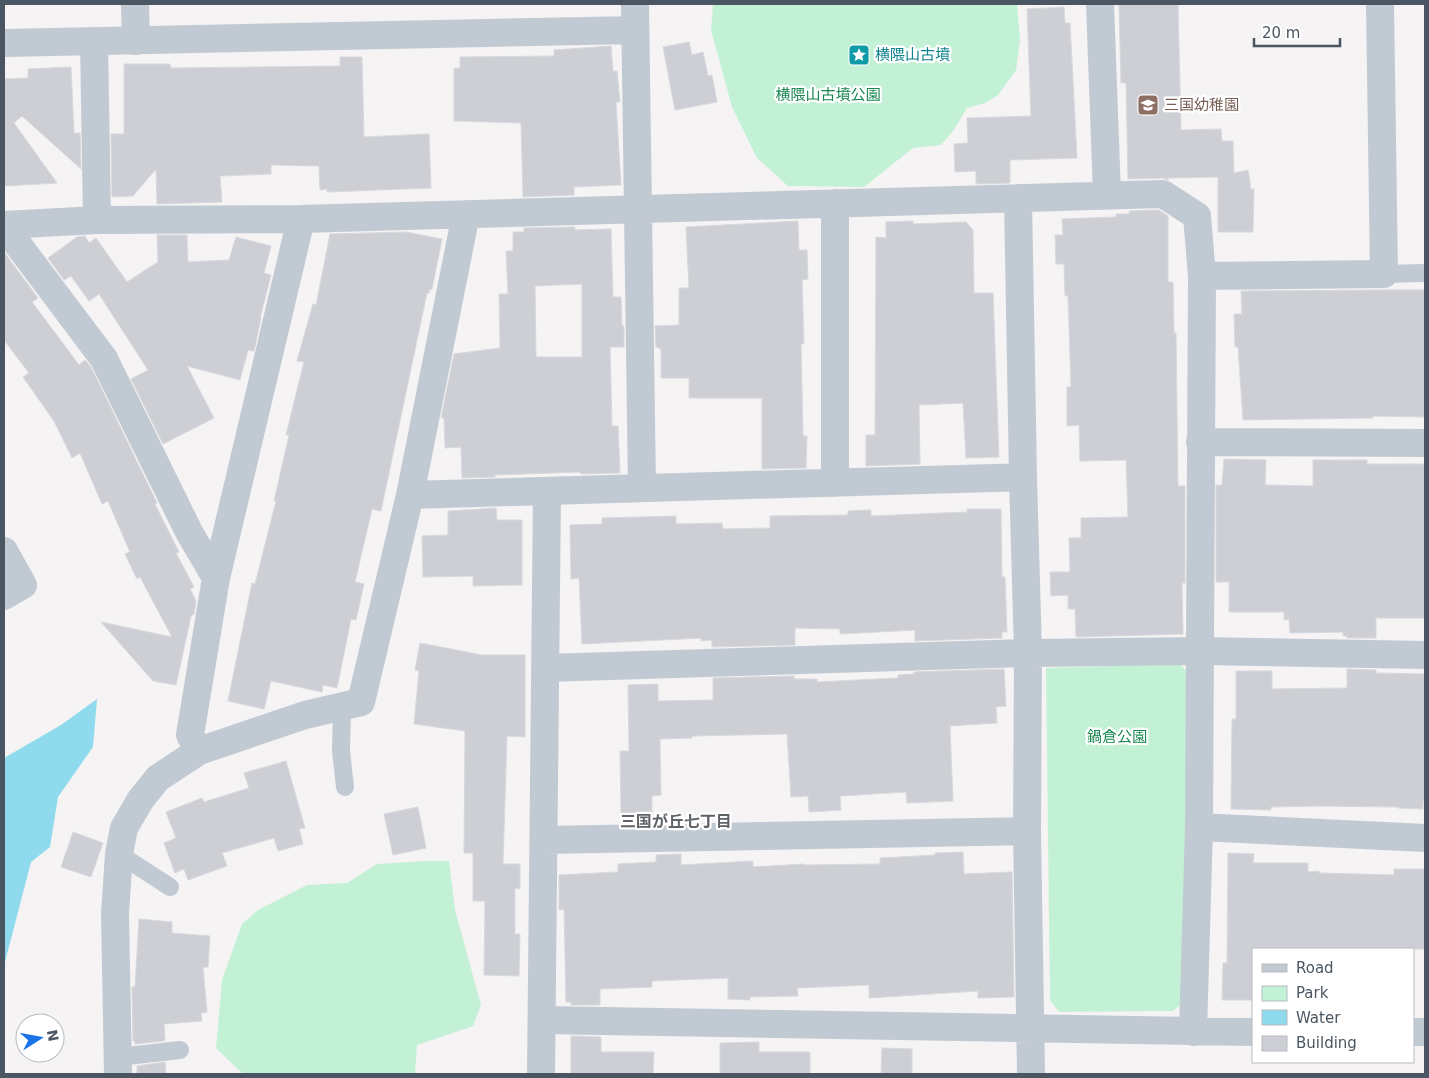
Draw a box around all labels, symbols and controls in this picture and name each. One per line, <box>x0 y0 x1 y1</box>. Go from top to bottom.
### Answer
scale bar <box>1254 15 1340 47</box>
text: 20 m <box>1262 24 1300 42</box>
place icon: 横隈山古墳 <box>847 43 871 67</box>
place label: 横隈山古墳 <box>875 46 950 64</box>
park label: 横隈山古墳公園 <box>775 86 881 104</box>
school or university icon: 三国幼稚園 <box>1136 93 1160 117</box>
place label: 三国幼稚園 <box>1164 96 1239 114</box>
park label: 鍋倉公園 <box>1087 728 1147 746</box>
district label: 三国が丘七丁目 <box>620 812 732 831</box>
legend <box>1252 948 1414 1063</box>
text: Road <box>1296 959 1334 977</box>
text: Park <box>1296 984 1329 1002</box>
text: Water <box>1296 1009 1341 1027</box>
north arrow <box>15 1013 65 1063</box>
text: N <box>44 1028 62 1043</box>
text: Building <box>1296 1034 1357 1052</box>

